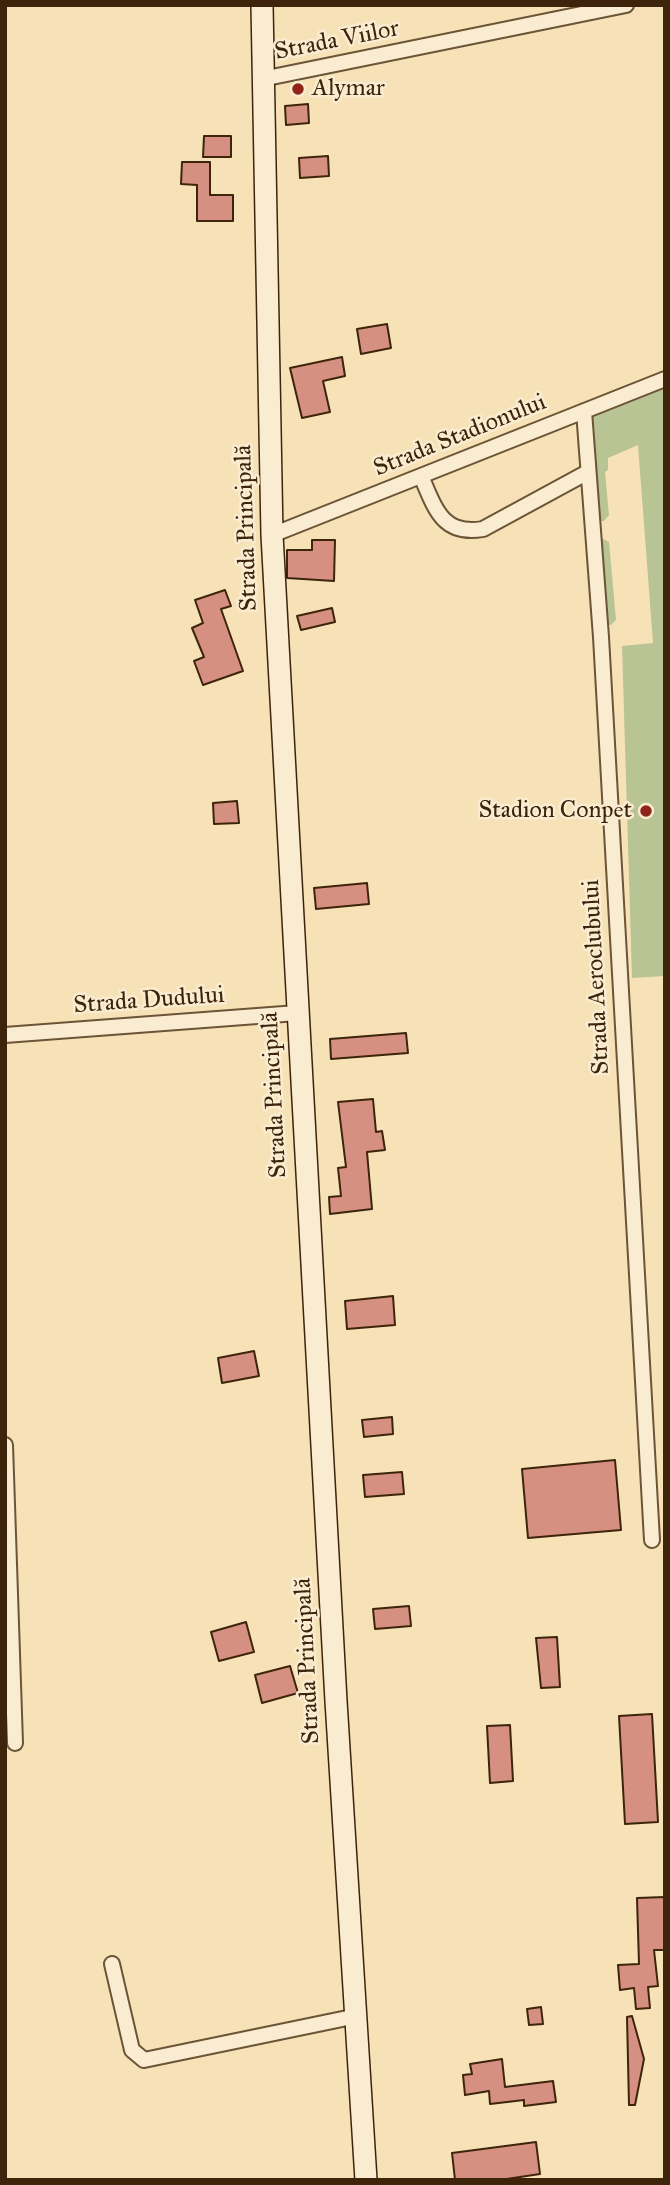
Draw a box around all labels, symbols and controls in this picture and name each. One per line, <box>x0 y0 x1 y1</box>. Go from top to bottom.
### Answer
street label: Strada Viilor <box>272 15 402 67</box>
place label: Alymar <box>312 75 385 103</box>
marker: Alymar <box>290 81 306 97</box>
street label: Strada Stadionului <box>370 388 550 484</box>
street label: Strada Principală <box>230 444 264 612</box>
place label: Stadion Conpet <box>478 797 632 825</box>
marker: Stadion Conpet <box>638 803 654 819</box>
street label: Strada Aeroclubului <box>578 879 616 1075</box>
street label: Strada Dudului <box>73 981 225 1021</box>
street label: Strada Principală <box>256 1011 294 1179</box>
street label: Strada Principală <box>289 1577 327 1745</box>

